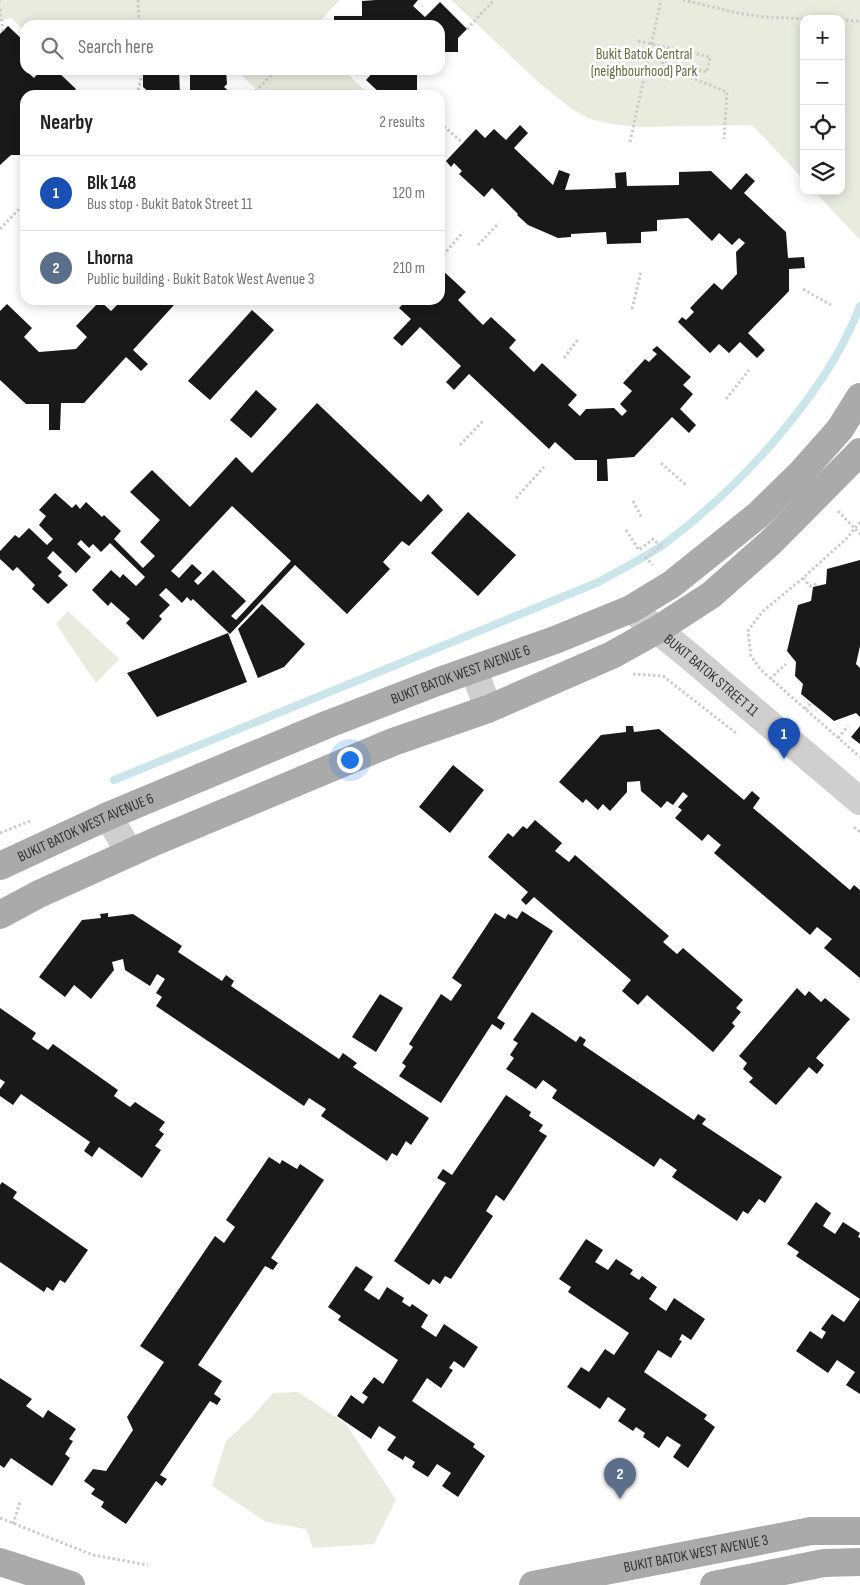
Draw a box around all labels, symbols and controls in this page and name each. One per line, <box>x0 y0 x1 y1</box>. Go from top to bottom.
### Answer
map controls <box>800 15 845 195</box>
button: + <box>800 15 845 60</box>
search box <box>20 20 445 75</box>
icon: search <box>38 34 66 62</box>
text: Search here <box>78 36 154 59</box>
park label: Bukit Batok Central (neighbourhood) Park <box>591 45 698 81</box>
button: − <box>800 60 845 105</box>
button: locate <box>800 105 845 150</box>
text: Nearby <box>40 110 93 135</box>
text: 2 results <box>379 113 425 132</box>
button: layers <box>800 150 845 195</box>
text: Blk 148 <box>87 172 136 195</box>
text: 1 <box>53 184 59 203</box>
text: 120 m <box>393 184 425 203</box>
text: Bus stop · Bukit Batok Street 11 <box>87 195 252 214</box>
text: Lhorna <box>87 247 133 270</box>
text: 2 <box>52 259 60 278</box>
text: 210 m <box>393 259 425 278</box>
text: Public building · Bukit Batok West Avenue 3 <box>87 270 315 289</box>
street label: BUKIT BATOK STREET 11 <box>660 630 763 721</box>
street label: BUKIT BATOK WEST AVENUE 6 <box>388 640 533 709</box>
pin: 1 <box>768 718 800 759</box>
your location <box>337 747 363 773</box>
street label: BUKIT BATOK WEST AVENUE 6 <box>14 789 157 866</box>
pin: 2 <box>604 1458 636 1499</box>
street label: BUKIT BATOK WEST AVENUE 3 <box>622 1530 770 1577</box>

